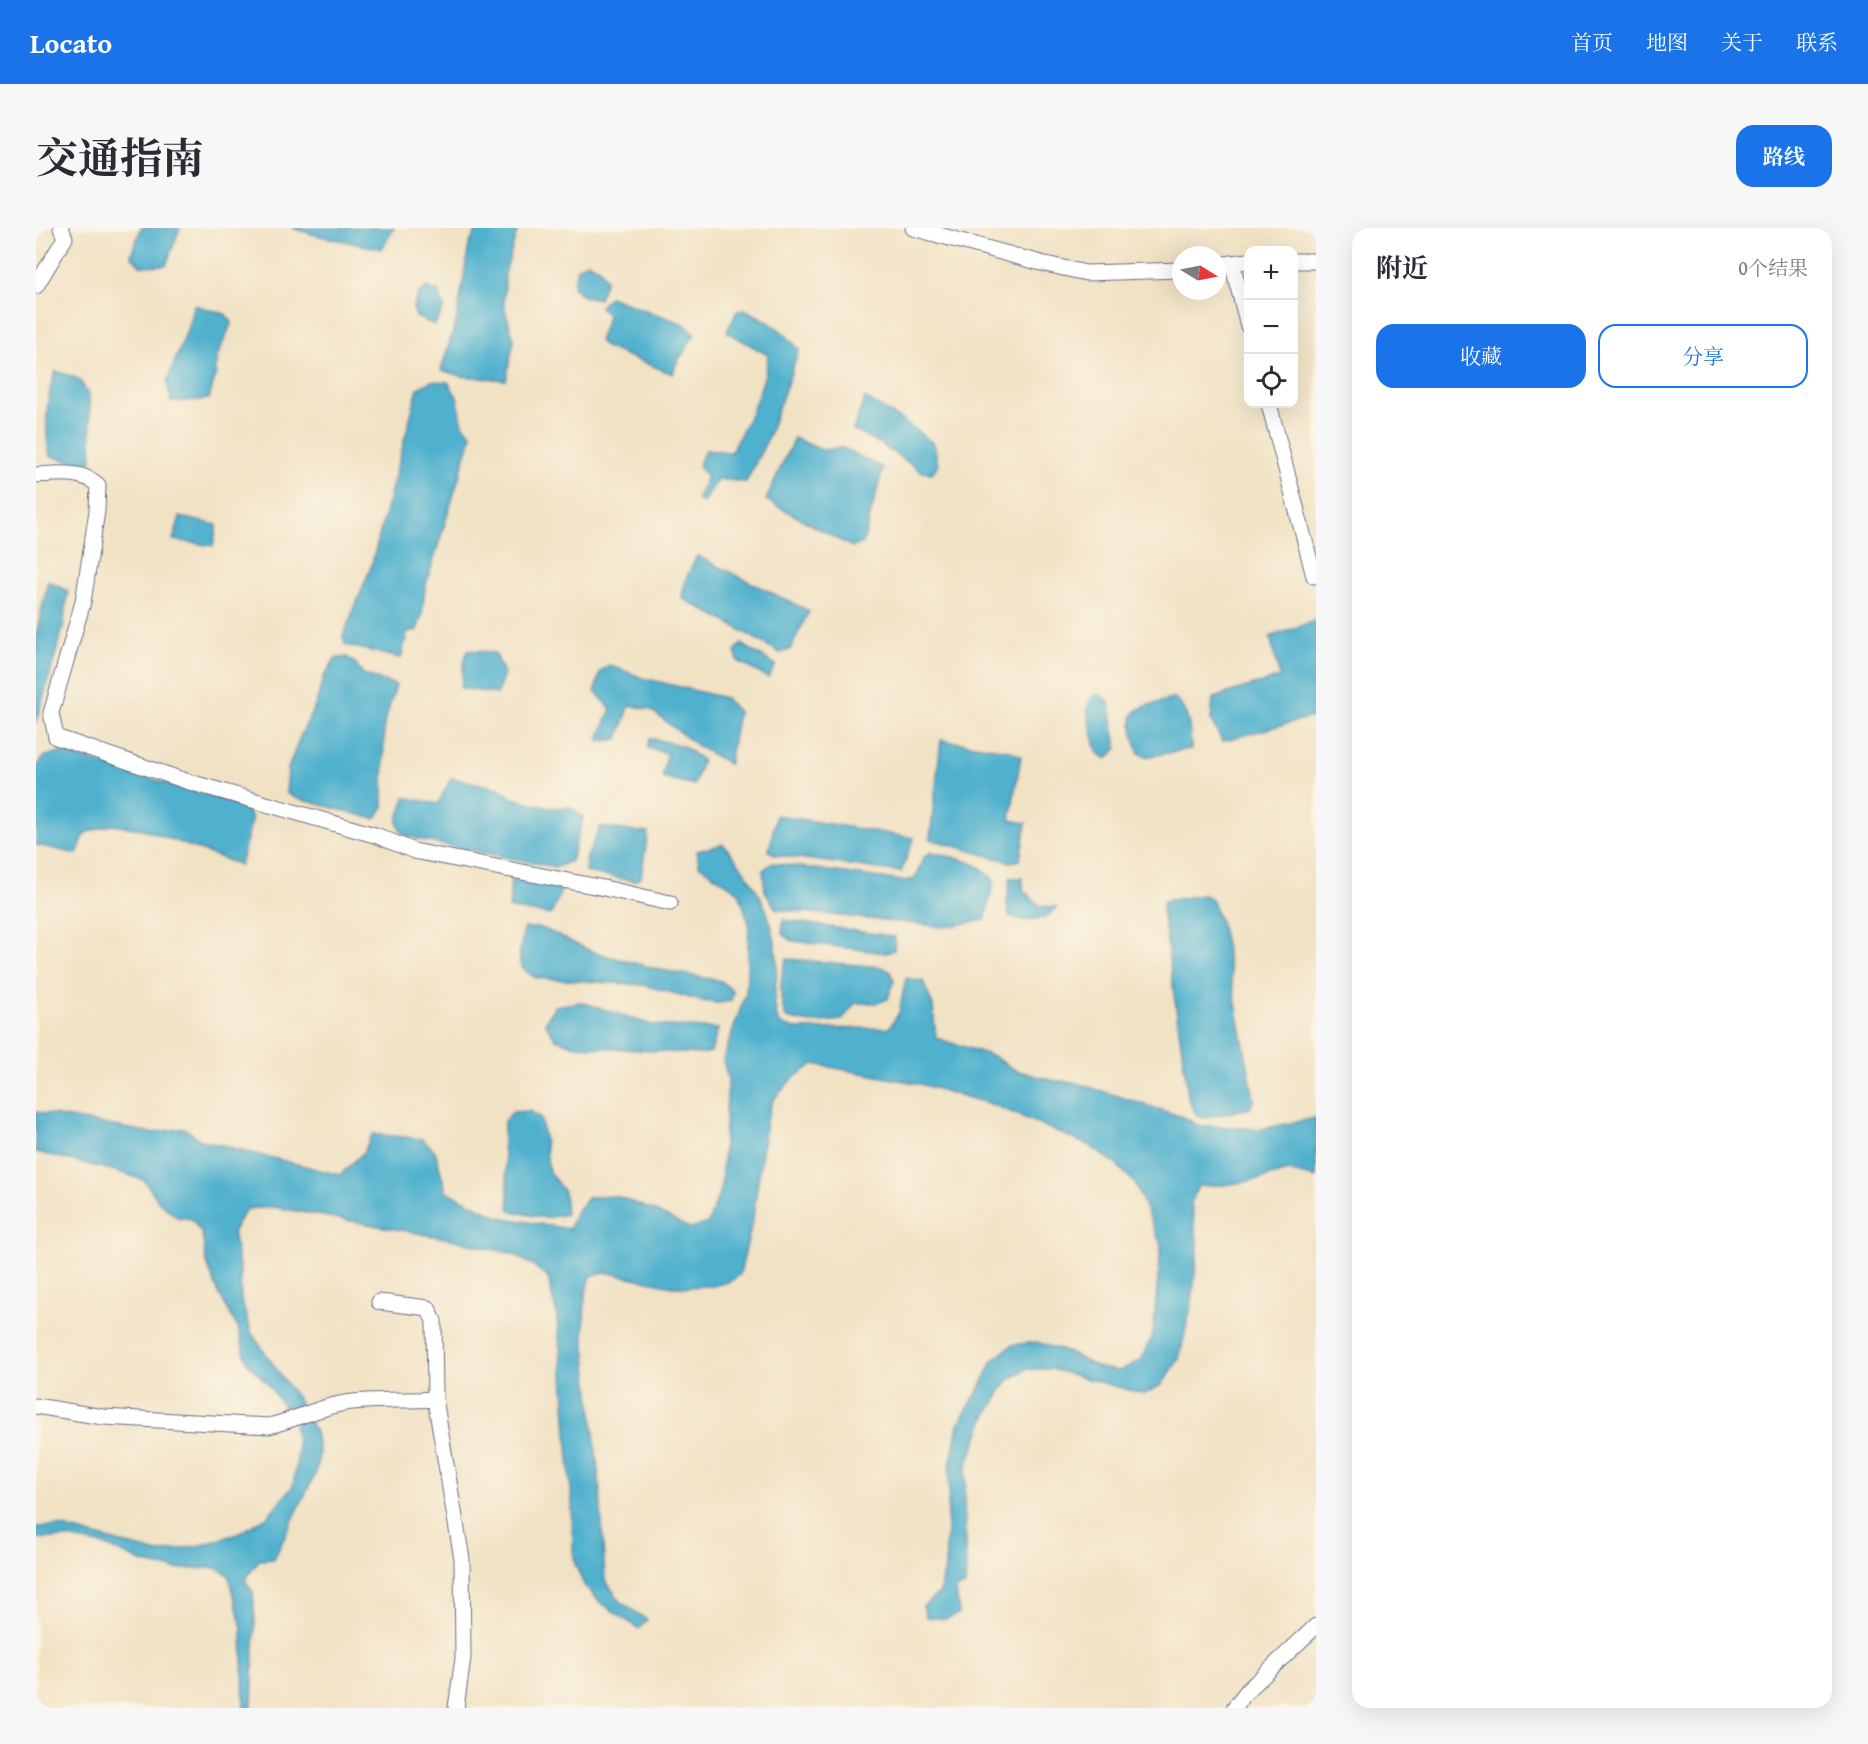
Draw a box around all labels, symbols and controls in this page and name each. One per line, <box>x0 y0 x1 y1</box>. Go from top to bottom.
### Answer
text: Locato <box>30 22 112 63</box>
text: 首页 <box>1571 27 1613 58</box>
text: 地图 <box>1646 27 1688 58</box>
text: 关于 <box>1721 27 1763 58</box>
text: 联系 <box>1796 27 1838 58</box>
button: 路线 <box>1736 125 1832 187</box>
text: 交通指南 <box>36 127 204 188</box>
north arrow <box>1172 246 1226 300</box>
map controls <box>1244 246 1298 408</box>
button: + <box>1244 246 1298 300</box>
text: 附近 <box>1376 248 1428 287</box>
text: 0个结果 <box>1738 253 1808 282</box>
button: − <box>1244 300 1298 354</box>
button: 收藏 <box>1376 324 1586 388</box>
button: 分享 <box>1598 324 1808 388</box>
button: locate <box>1244 354 1298 408</box>

